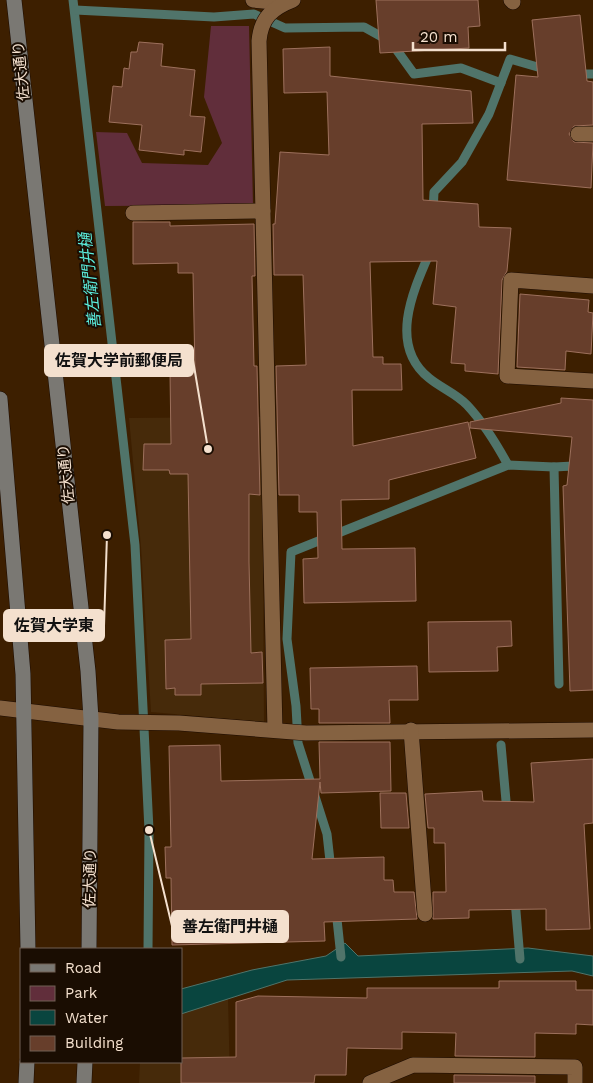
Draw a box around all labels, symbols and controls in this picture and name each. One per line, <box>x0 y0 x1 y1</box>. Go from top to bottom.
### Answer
scale bar <box>413 20 506 52</box>
text: 20 m <box>420 28 458 46</box>
street label: 佐大通り <box>9 40 33 102</box>
water label: 善左衛門井樋 <box>75 229 104 330</box>
callout: 佐賀大学前郵便局 <box>45 345 193 376</box>
text: 佐賀大学前郵便局 <box>54 351 183 370</box>
street label: 佐大通り <box>54 443 78 505</box>
callout: 佐賀大学東 <box>4 610 104 641</box>
text: 佐賀大学東 <box>13 616 94 635</box>
street label: 佐大通り <box>80 848 100 908</box>
callout: 善左衛門井樋 <box>172 911 288 942</box>
text: 善左衛門井樋 <box>182 917 278 936</box>
legend <box>20 948 182 1063</box>
text: Road <box>65 959 102 977</box>
text: Park <box>65 984 98 1002</box>
text: Water <box>65 1009 108 1027</box>
text: Building <box>65 1034 123 1052</box>

